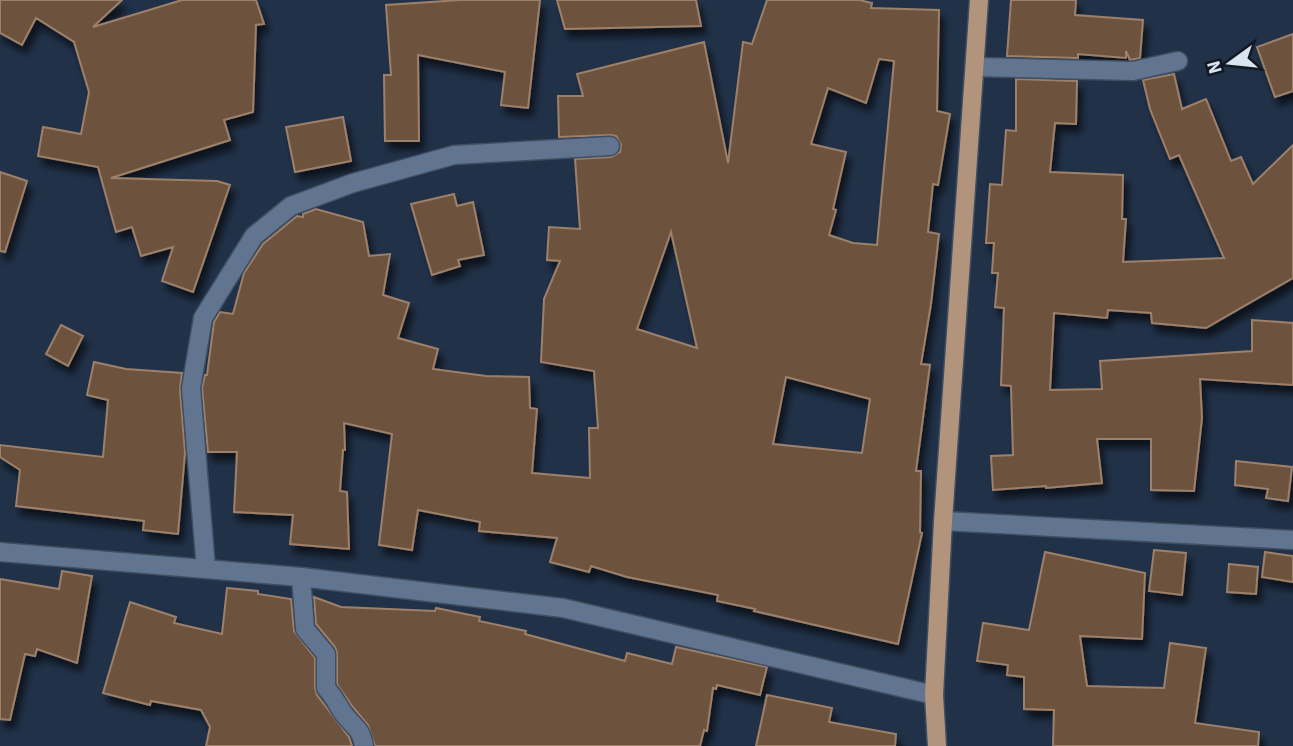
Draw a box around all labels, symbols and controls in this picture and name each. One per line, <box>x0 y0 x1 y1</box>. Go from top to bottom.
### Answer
north arrow <box>1195 28 1265 98</box>
text: N <box>1200 57 1230 77</box>

